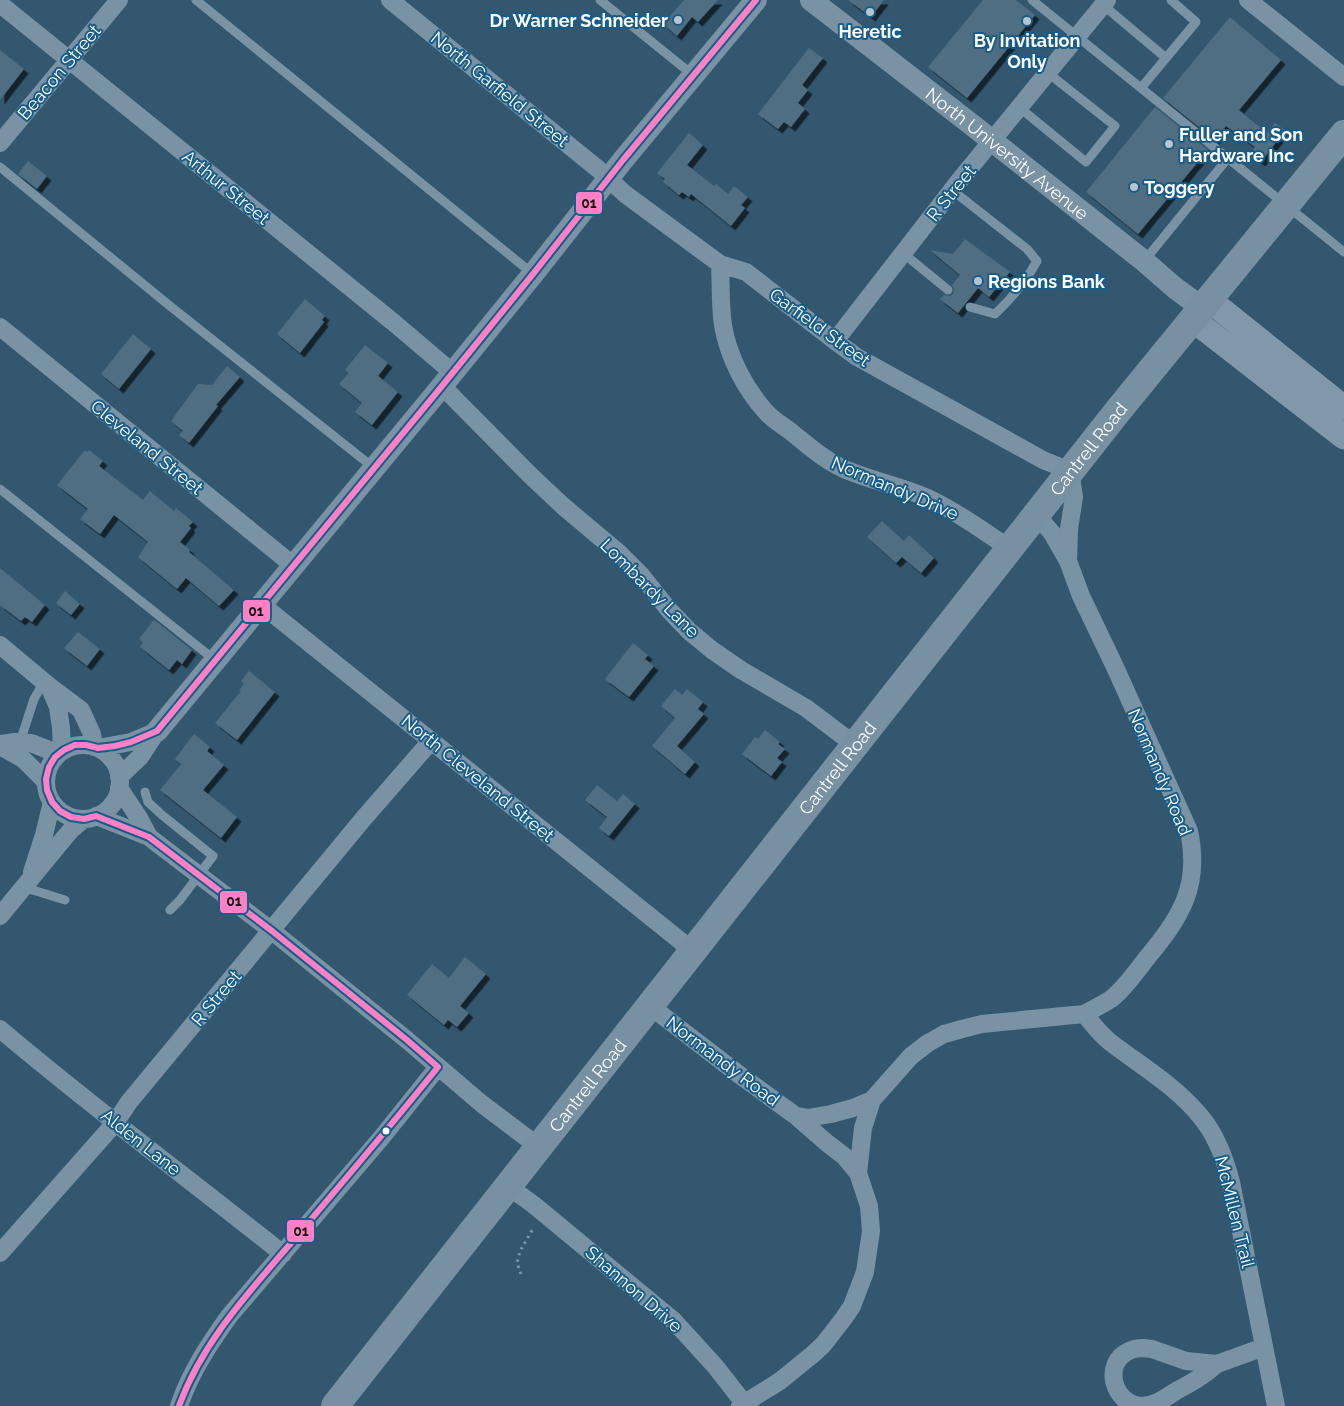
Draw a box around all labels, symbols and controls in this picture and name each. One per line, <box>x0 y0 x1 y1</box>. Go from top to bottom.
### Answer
marker: Heretic <box>864 6 876 18</box>
place label: Dr Warner Schneider <box>489 10 668 31</box>
marker: Dr Warner Schneider <box>672 14 684 26</box>
marker: By Invitation Only <box>1021 15 1033 27</box>
street label: Beacon Street <box>13 20 105 124</box>
place label: Heretic <box>838 21 902 42</box>
street label: North Garfield Street <box>427 27 573 151</box>
place label: By Invitation Only <box>974 30 1080 72</box>
street label: North University Avenue <box>922 83 1093 224</box>
place label: Fuller and Son Hardware Inc <box>1179 124 1303 166</box>
marker: Fuller and Son Hardware Inc <box>1163 138 1175 150</box>
street label: Arthur Street <box>178 145 274 229</box>
street label: R Street <box>922 161 980 225</box>
place label: Toggery <box>1144 177 1215 198</box>
marker: Toggery <box>1128 181 1140 193</box>
line badge: 01 <box>575 191 603 215</box>
text: 01 <box>581 195 597 211</box>
place label: Regions Bank <box>988 271 1106 292</box>
marker: Regions Bank <box>972 275 984 287</box>
street label: Garfield Street <box>766 283 874 371</box>
street label: Cleveland Street <box>87 395 207 499</box>
street label: Cantrell Road <box>1045 398 1131 499</box>
street label: Normandy Drive <box>828 452 962 524</box>
street label: Lombardy Lane <box>596 534 704 642</box>
line badge: 01 <box>242 599 271 623</box>
text: 01 <box>248 603 264 619</box>
street label: Normandy Road <box>1124 705 1196 839</box>
street label: North Cleveland Street <box>397 710 559 846</box>
street label: Cantrell Road <box>794 717 880 818</box>
line badge: 01 <box>219 890 248 914</box>
text: 01 <box>226 893 242 909</box>
street label: R Street <box>187 966 245 1030</box>
street label: Normandy Road <box>662 1012 784 1110</box>
street label: Cantrell Road <box>544 1035 630 1136</box>
street label: Alden Lane <box>97 1104 185 1180</box>
unlabelled marker <box>381 1126 391 1136</box>
street label: McMillen Trail <box>1211 1154 1259 1270</box>
line badge: 01 <box>286 1219 315 1243</box>
text: 01 <box>293 1223 309 1239</box>
street label: Shannon Drive <box>581 1241 687 1337</box>

